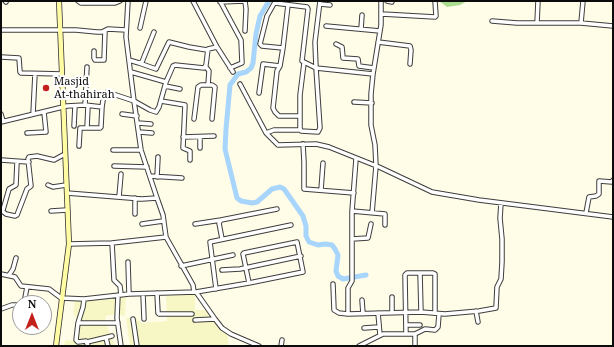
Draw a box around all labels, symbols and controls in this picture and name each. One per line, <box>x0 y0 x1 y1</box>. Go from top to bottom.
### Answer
place label: Masjid At-thahirah <box>54 75 115 101</box>
marker: Masjid At-thahirah <box>41 83 51 93</box>
north arrow <box>12 295 52 335</box>
text: N <box>28 296 36 311</box>

